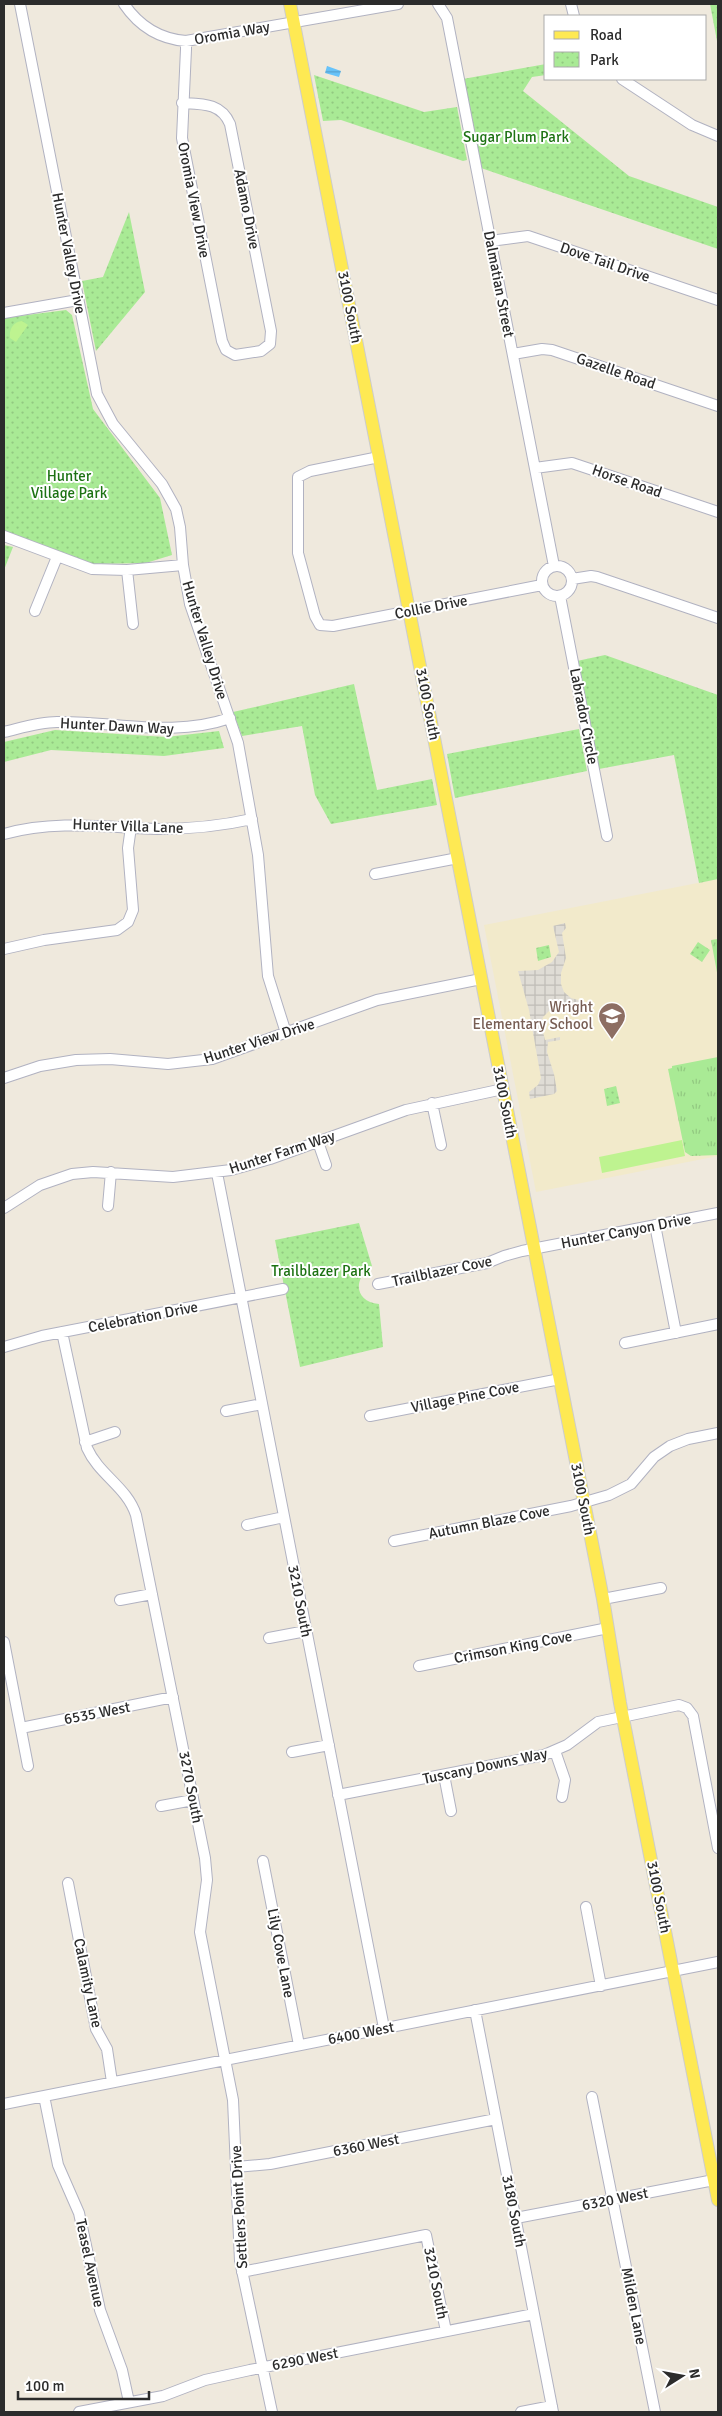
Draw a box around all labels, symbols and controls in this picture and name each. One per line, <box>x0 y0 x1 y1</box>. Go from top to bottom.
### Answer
legend <box>544 15 707 80</box>
street label: Oromia Way <box>193 17 271 49</box>
text: Road <box>590 26 622 44</box>
text: Park <box>590 51 619 69</box>
park label: Sugar Plum Park <box>463 128 569 146</box>
street label: Oromia View Drive <box>174 141 214 259</box>
street label: Adamo Drive <box>230 167 264 251</box>
street label: Hunter Valley Drive <box>48 191 90 315</box>
street label: Dalmatian Street <box>480 229 518 339</box>
street label: Dove Tail Drive <box>558 238 652 286</box>
street label: 3100 South <box>334 269 366 345</box>
street label: Gazelle Road <box>574 349 658 393</box>
street label: Horse Road <box>590 461 664 501</box>
park label: Hunter Village Park <box>31 467 108 502</box>
street label: Hunter Valley Drive <box>178 578 232 702</box>
street label: Collie Drive <box>393 591 469 623</box>
street label: 3100 South <box>412 666 444 742</box>
street label: Labrador Circle <box>566 666 602 766</box>
street label: Hunter Dawn Way <box>60 714 174 738</box>
street label: Hunter Villa Lane <box>72 815 184 837</box>
place label: Wright Elementary School <box>472 998 593 1033</box>
school or university icon: Wright Elementary School <box>597 1001 627 1040</box>
street label: Hunter View Drive <box>201 1015 317 1067</box>
street label: 3100 South <box>489 1064 521 1140</box>
street label: Hunter Farm Way <box>227 1126 337 1178</box>
street label: Hunter Canyon Drive <box>559 1210 693 1252</box>
street label: Trailblazer Cove <box>390 1252 494 1290</box>
park label: Trailblazer Park <box>271 1262 371 1280</box>
street label: Celebration Drive <box>87 1298 199 1336</box>
street label: Village Pine Cove <box>409 1378 521 1416</box>
street label: 3100 South <box>567 1461 599 1537</box>
street label: Autumn Blaze Cove <box>427 1501 551 1543</box>
street label: 3210 South <box>284 1563 316 1639</box>
street label: Crimson King Cove <box>452 1627 574 1667</box>
street label: 6535 West <box>62 1698 132 1728</box>
street label: Tuscany Downs Way <box>421 1744 549 1788</box>
street label: 3270 South <box>175 1749 207 1825</box>
street label: 3100 South <box>643 1859 675 1935</box>
street label: Lily Cove Lane <box>263 1907 299 1999</box>
street label: Calamity Lane <box>70 1937 106 2029</box>
street label: 6400 West <box>326 2018 396 2048</box>
street label: 6360 West <box>331 2130 401 2160</box>
street label: Settlers Point Drive <box>227 2145 251 2269</box>
street label: 3180 South <box>498 2173 530 2249</box>
street label: 6320 West <box>580 2184 650 2214</box>
street label: Teasel Avenue <box>72 2217 108 2309</box>
street label: 3210 South <box>420 2245 452 2321</box>
street label: Milden Lane <box>618 2266 650 2346</box>
street label: 6290 West <box>270 2344 340 2374</box>
north arrow <box>657 2351 707 2401</box>
text: N <box>685 2367 704 2380</box>
scale bar <box>18 2368 149 2400</box>
text: 100 m <box>25 2377 65 2395</box>

